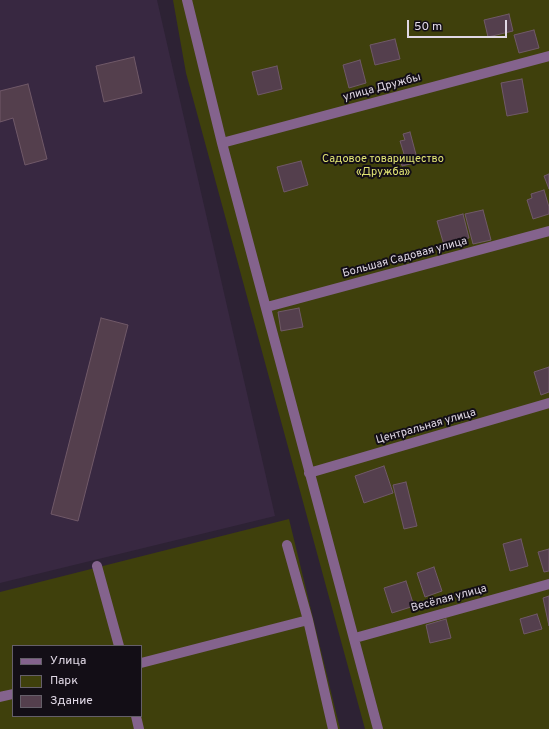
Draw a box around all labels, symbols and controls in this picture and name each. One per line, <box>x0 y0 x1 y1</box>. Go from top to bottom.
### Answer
scale bar <box>409 12 509 38</box>
text: 50 m <box>414 19 442 35</box>
street label: улица Дружбы <box>342 71 422 105</box>
park label: Садовое товарищество «Дружба» <box>322 153 444 179</box>
street label: Большая Садовая улица <box>341 235 469 281</box>
street label: Центральная улица <box>375 406 477 448</box>
street label: Весёлая улица <box>410 583 488 615</box>
legend <box>12 645 142 717</box>
text: Улица <box>50 653 86 669</box>
text: Парк <box>50 673 78 689</box>
text: Здание <box>50 693 93 709</box>

